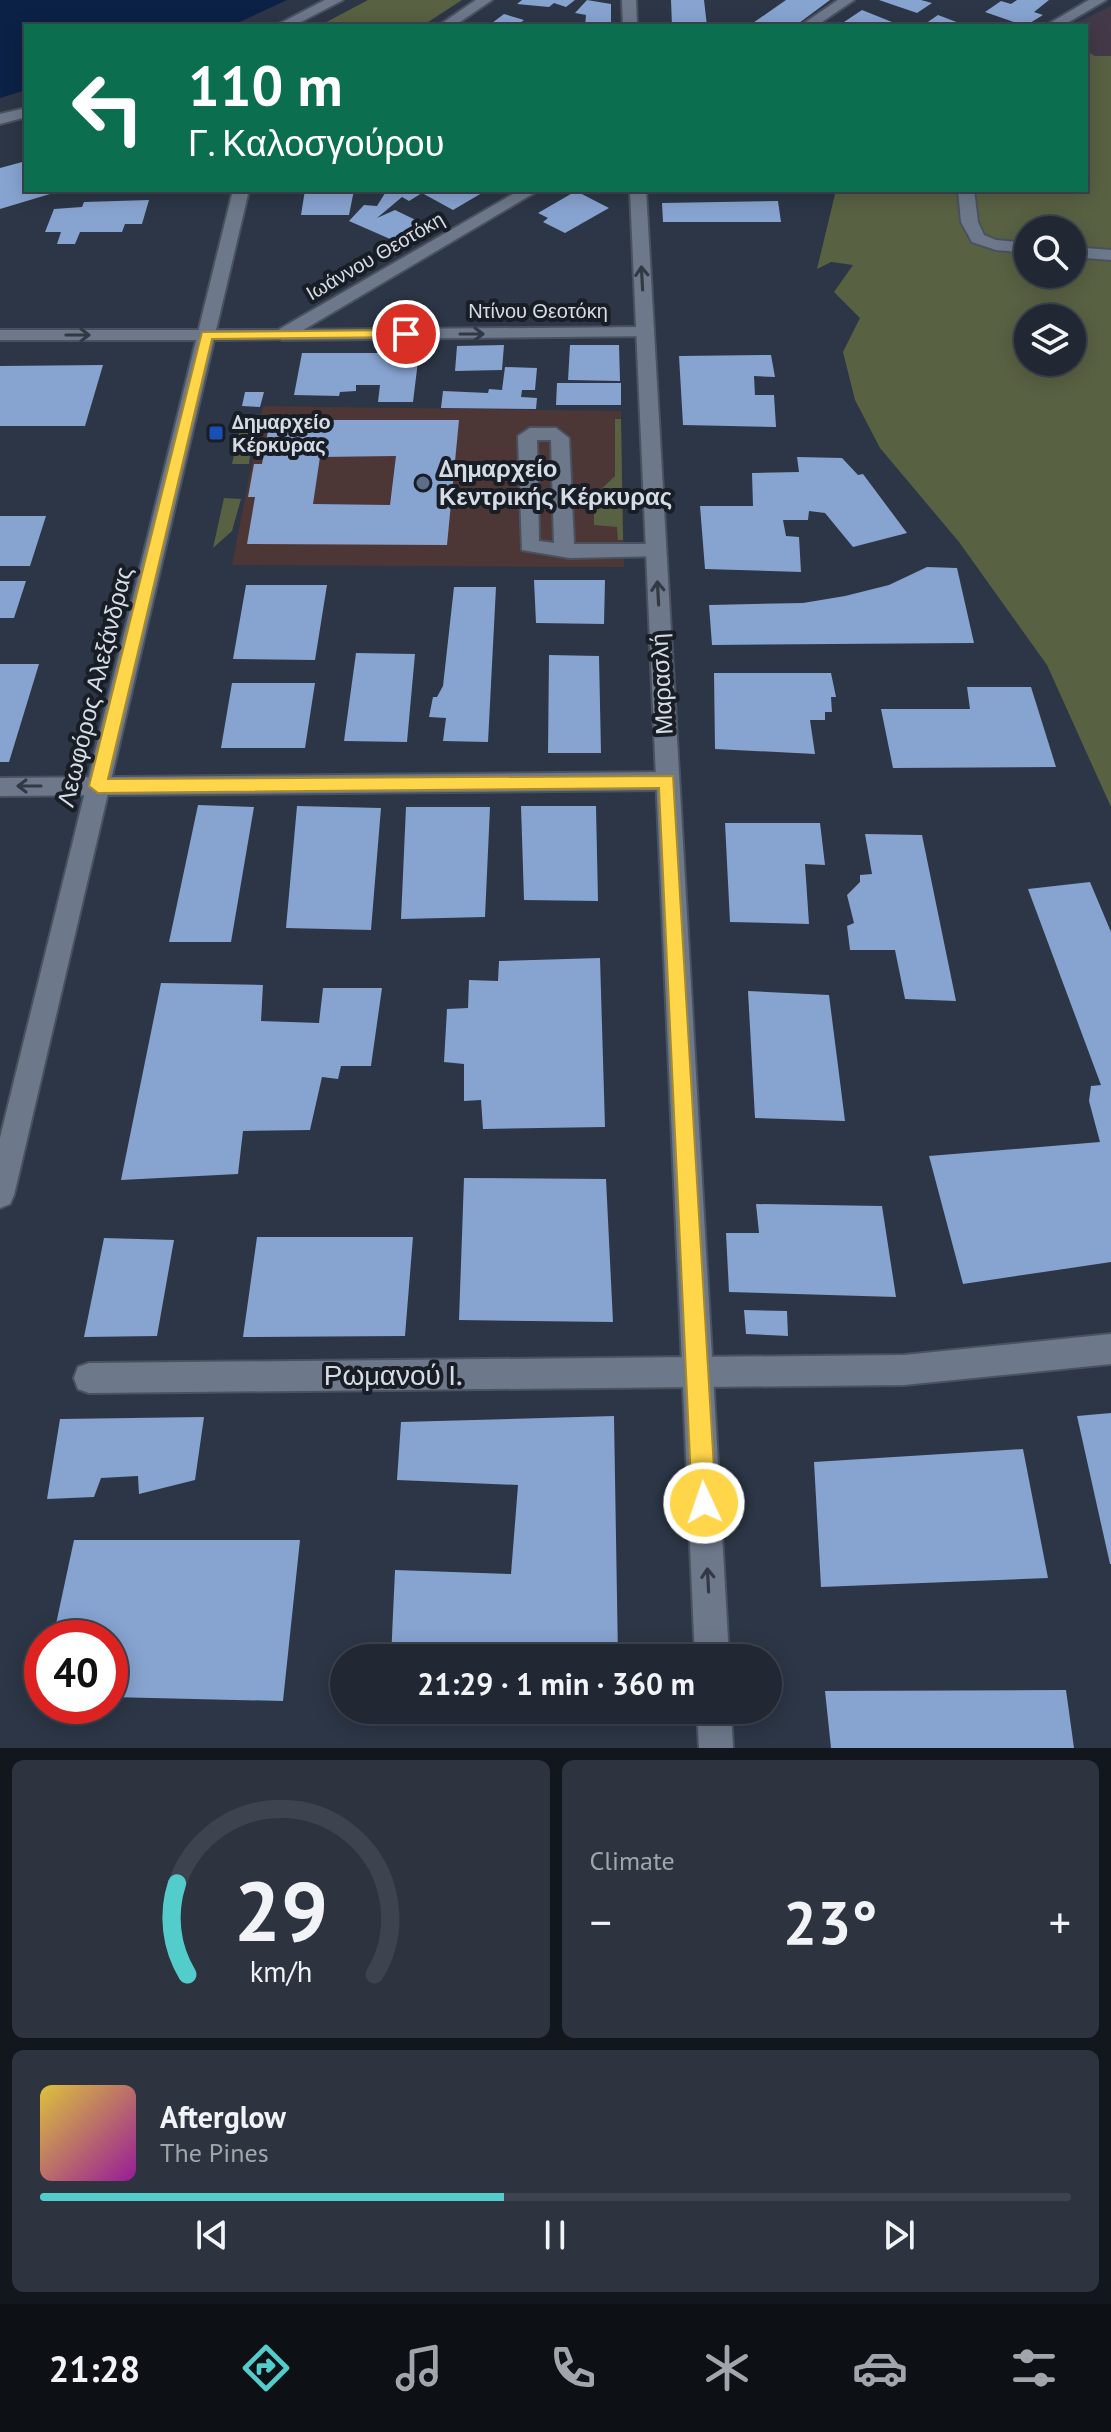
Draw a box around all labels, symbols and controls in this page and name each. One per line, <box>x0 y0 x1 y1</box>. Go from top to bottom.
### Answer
text: 110 m <box>188 49 343 121</box>
icon: left <box>56 56 160 160</box>
text: Γ. Καλοσγούρου <box>188 119 444 166</box>
street label: Ιωάννου Θεοτόκη <box>301 206 449 306</box>
map controls <box>1014 216 1086 376</box>
button: search <box>1014 216 1086 288</box>
one-way arrow <box>634 265 649 292</box>
street label: Ντίνου Θεοτόκη <box>468 298 608 324</box>
pin <box>372 300 440 368</box>
button: layers <box>1014 304 1086 376</box>
icon: arrive <box>384 312 428 356</box>
one-way arrow <box>458 326 485 342</box>
one-way arrow <box>64 327 91 343</box>
place label: Δημαρχείο Κέρκυρας <box>232 409 331 458</box>
marker: Δημαρχείο Κέρκυρας <box>207 424 225 442</box>
place label: Δημαρχείο Κεντρικής Κέρκυρας <box>439 453 672 512</box>
marker: Δημαρχείο Κεντρικής Κέρκυρας <box>414 474 432 492</box>
street label: Λεωφόρος Αλεξάνδρας <box>50 564 139 810</box>
one-way arrow <box>650 580 665 607</box>
street label: Μαρασλή <box>643 633 680 736</box>
one-way arrow <box>16 778 43 794</box>
street label: Ρωμανού Ι. <box>324 1356 462 1393</box>
position arrow <box>662 1461 746 1545</box>
one-way arrow <box>700 1567 715 1594</box>
speed limit sign: 40 <box>24 1620 128 1724</box>
text: 21:29 · 1 min · 360 m <box>417 1664 695 1703</box>
text: Climate <box>590 1844 675 1877</box>
text: 29 <box>234 1856 328 1964</box>
text: 23° <box>783 1883 877 1961</box>
text: − <box>590 1893 612 1950</box>
text: + <box>1049 1893 1071 1950</box>
text: km/h <box>249 1953 312 1990</box>
text: Afterglow <box>160 2097 286 2136</box>
text: The Pines <box>160 2136 269 2169</box>
icon: previous <box>190 2213 234 2257</box>
icon: pause <box>533 2213 577 2257</box>
icon: next <box>877 2213 921 2257</box>
icon: directions <box>238 2340 294 2396</box>
icon: music <box>391 2340 447 2396</box>
icon: phone <box>545 2340 601 2396</box>
icon: climate <box>699 2340 755 2396</box>
icon: car <box>852 2340 908 2396</box>
icon: filters <box>1006 2340 1062 2396</box>
text: 21:28 <box>49 2345 140 2392</box>

